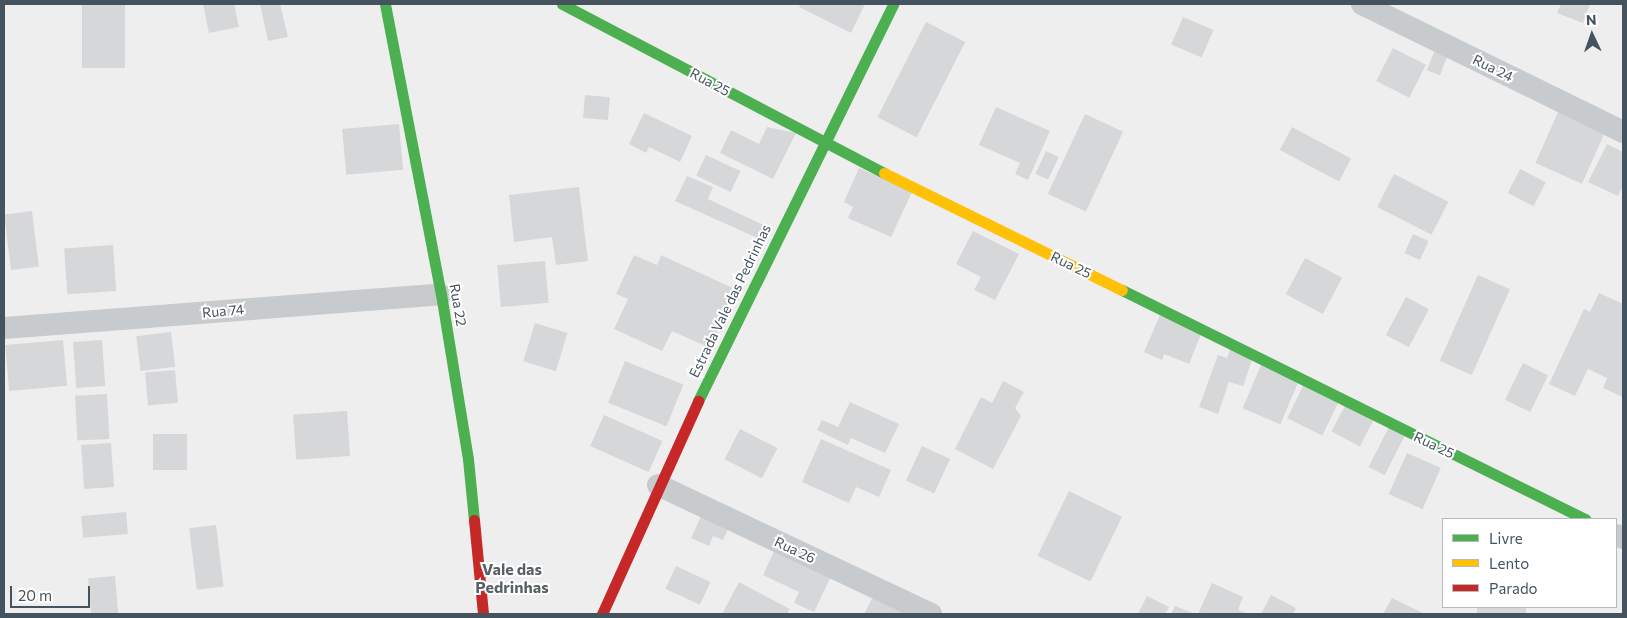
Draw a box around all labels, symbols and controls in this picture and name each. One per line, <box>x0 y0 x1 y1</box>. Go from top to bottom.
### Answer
north arrow <box>1567 10 1617 60</box>
text: N <box>1586 11 1597 28</box>
street label: Rua 24 <box>1470 51 1516 85</box>
street label: Rua 25 <box>687 65 733 99</box>
street label: Estrada Vale das Pedrinhas <box>686 222 774 380</box>
street label: Rua 25 <box>1048 248 1094 282</box>
street label: Rua 22 <box>446 283 470 327</box>
street label: Rua 74 <box>201 301 245 321</box>
street label: Rua 25 <box>1411 428 1457 462</box>
legend <box>1442 518 1617 608</box>
text: Livre <box>1489 529 1523 547</box>
street label: Rua 26 <box>772 533 818 567</box>
text: Lento <box>1489 554 1529 572</box>
district label: Vale das Pedrinhas <box>475 559 549 597</box>
scale bar <box>12 576 92 608</box>
text: Parado <box>1489 579 1538 597</box>
text: 20 m <box>18 586 52 604</box>

